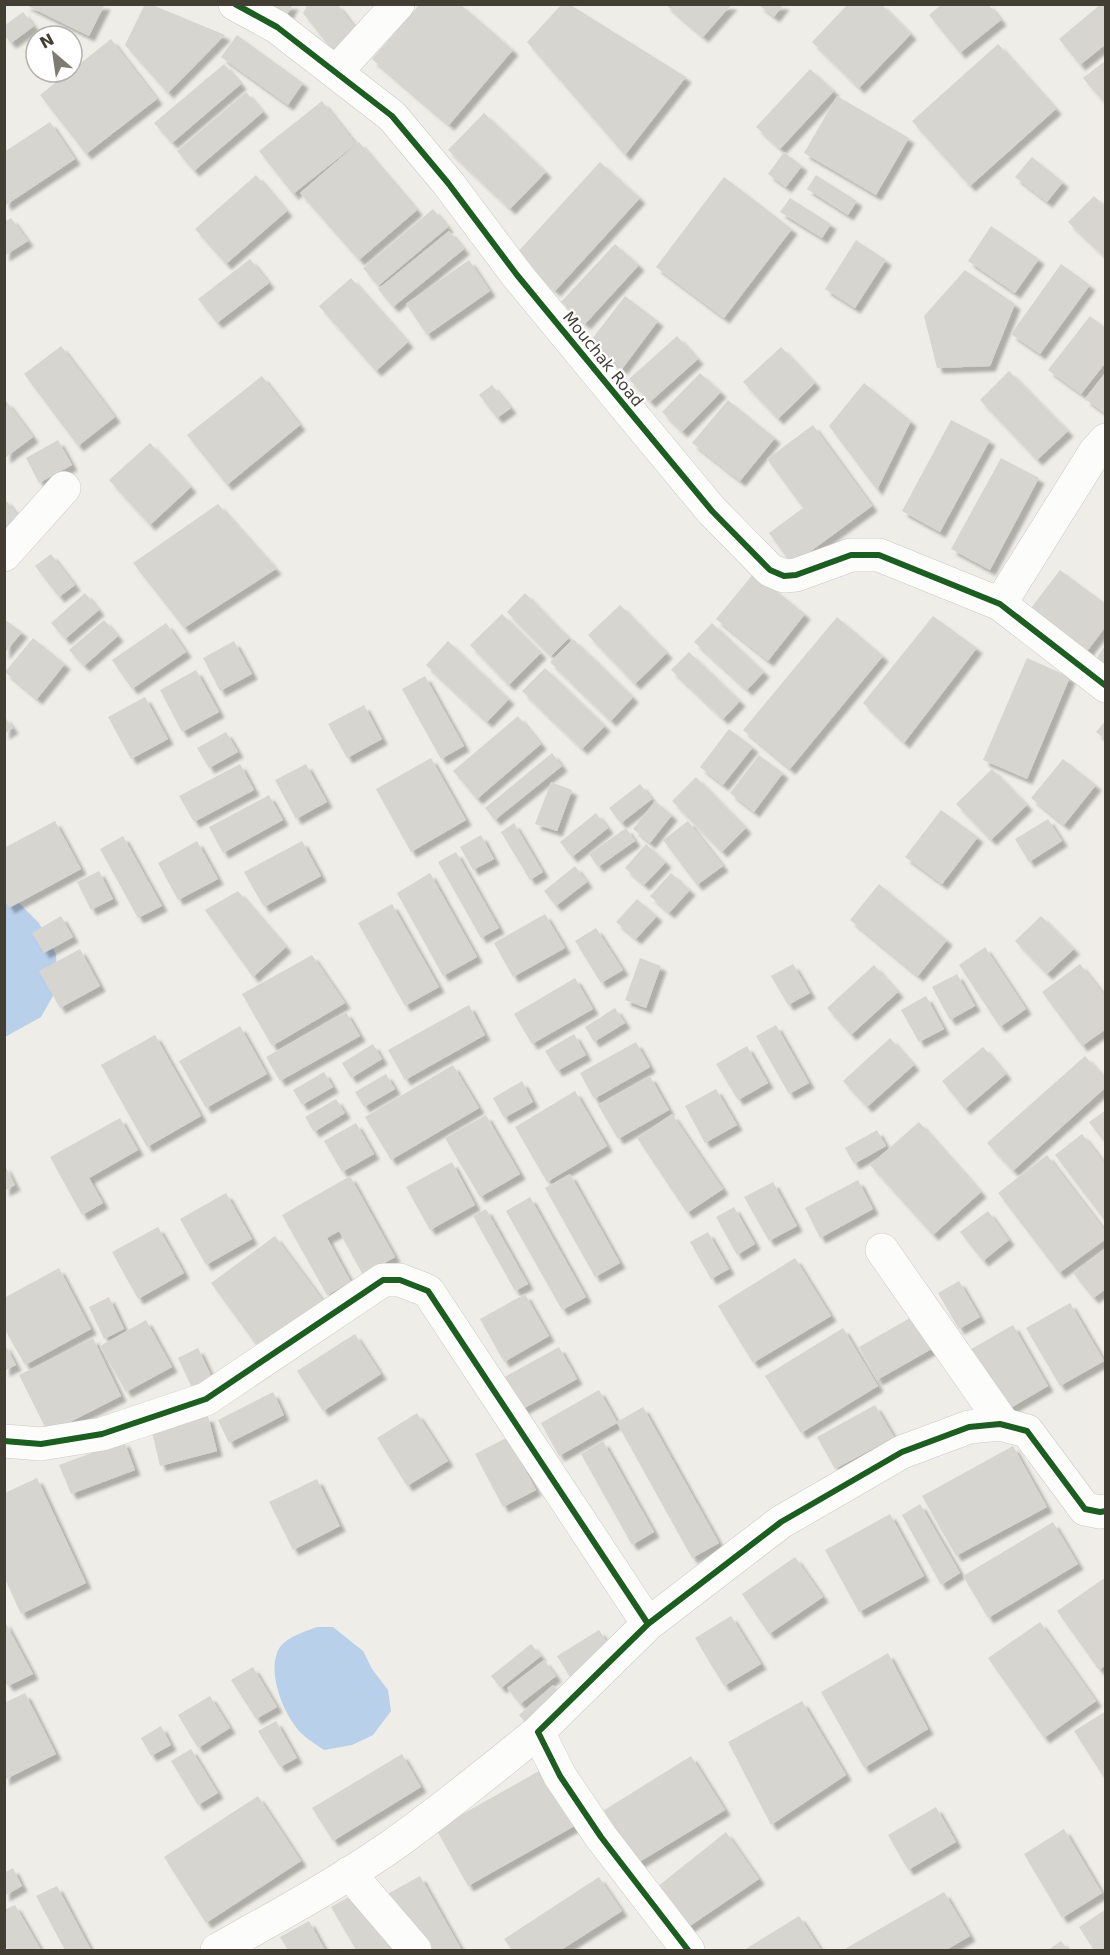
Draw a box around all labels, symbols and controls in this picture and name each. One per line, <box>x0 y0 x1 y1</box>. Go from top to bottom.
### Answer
north arrow <box>24 24 84 84</box>
text: N <box>37 30 57 53</box>
street label: Mouchak Road <box>559 308 647 410</box>

